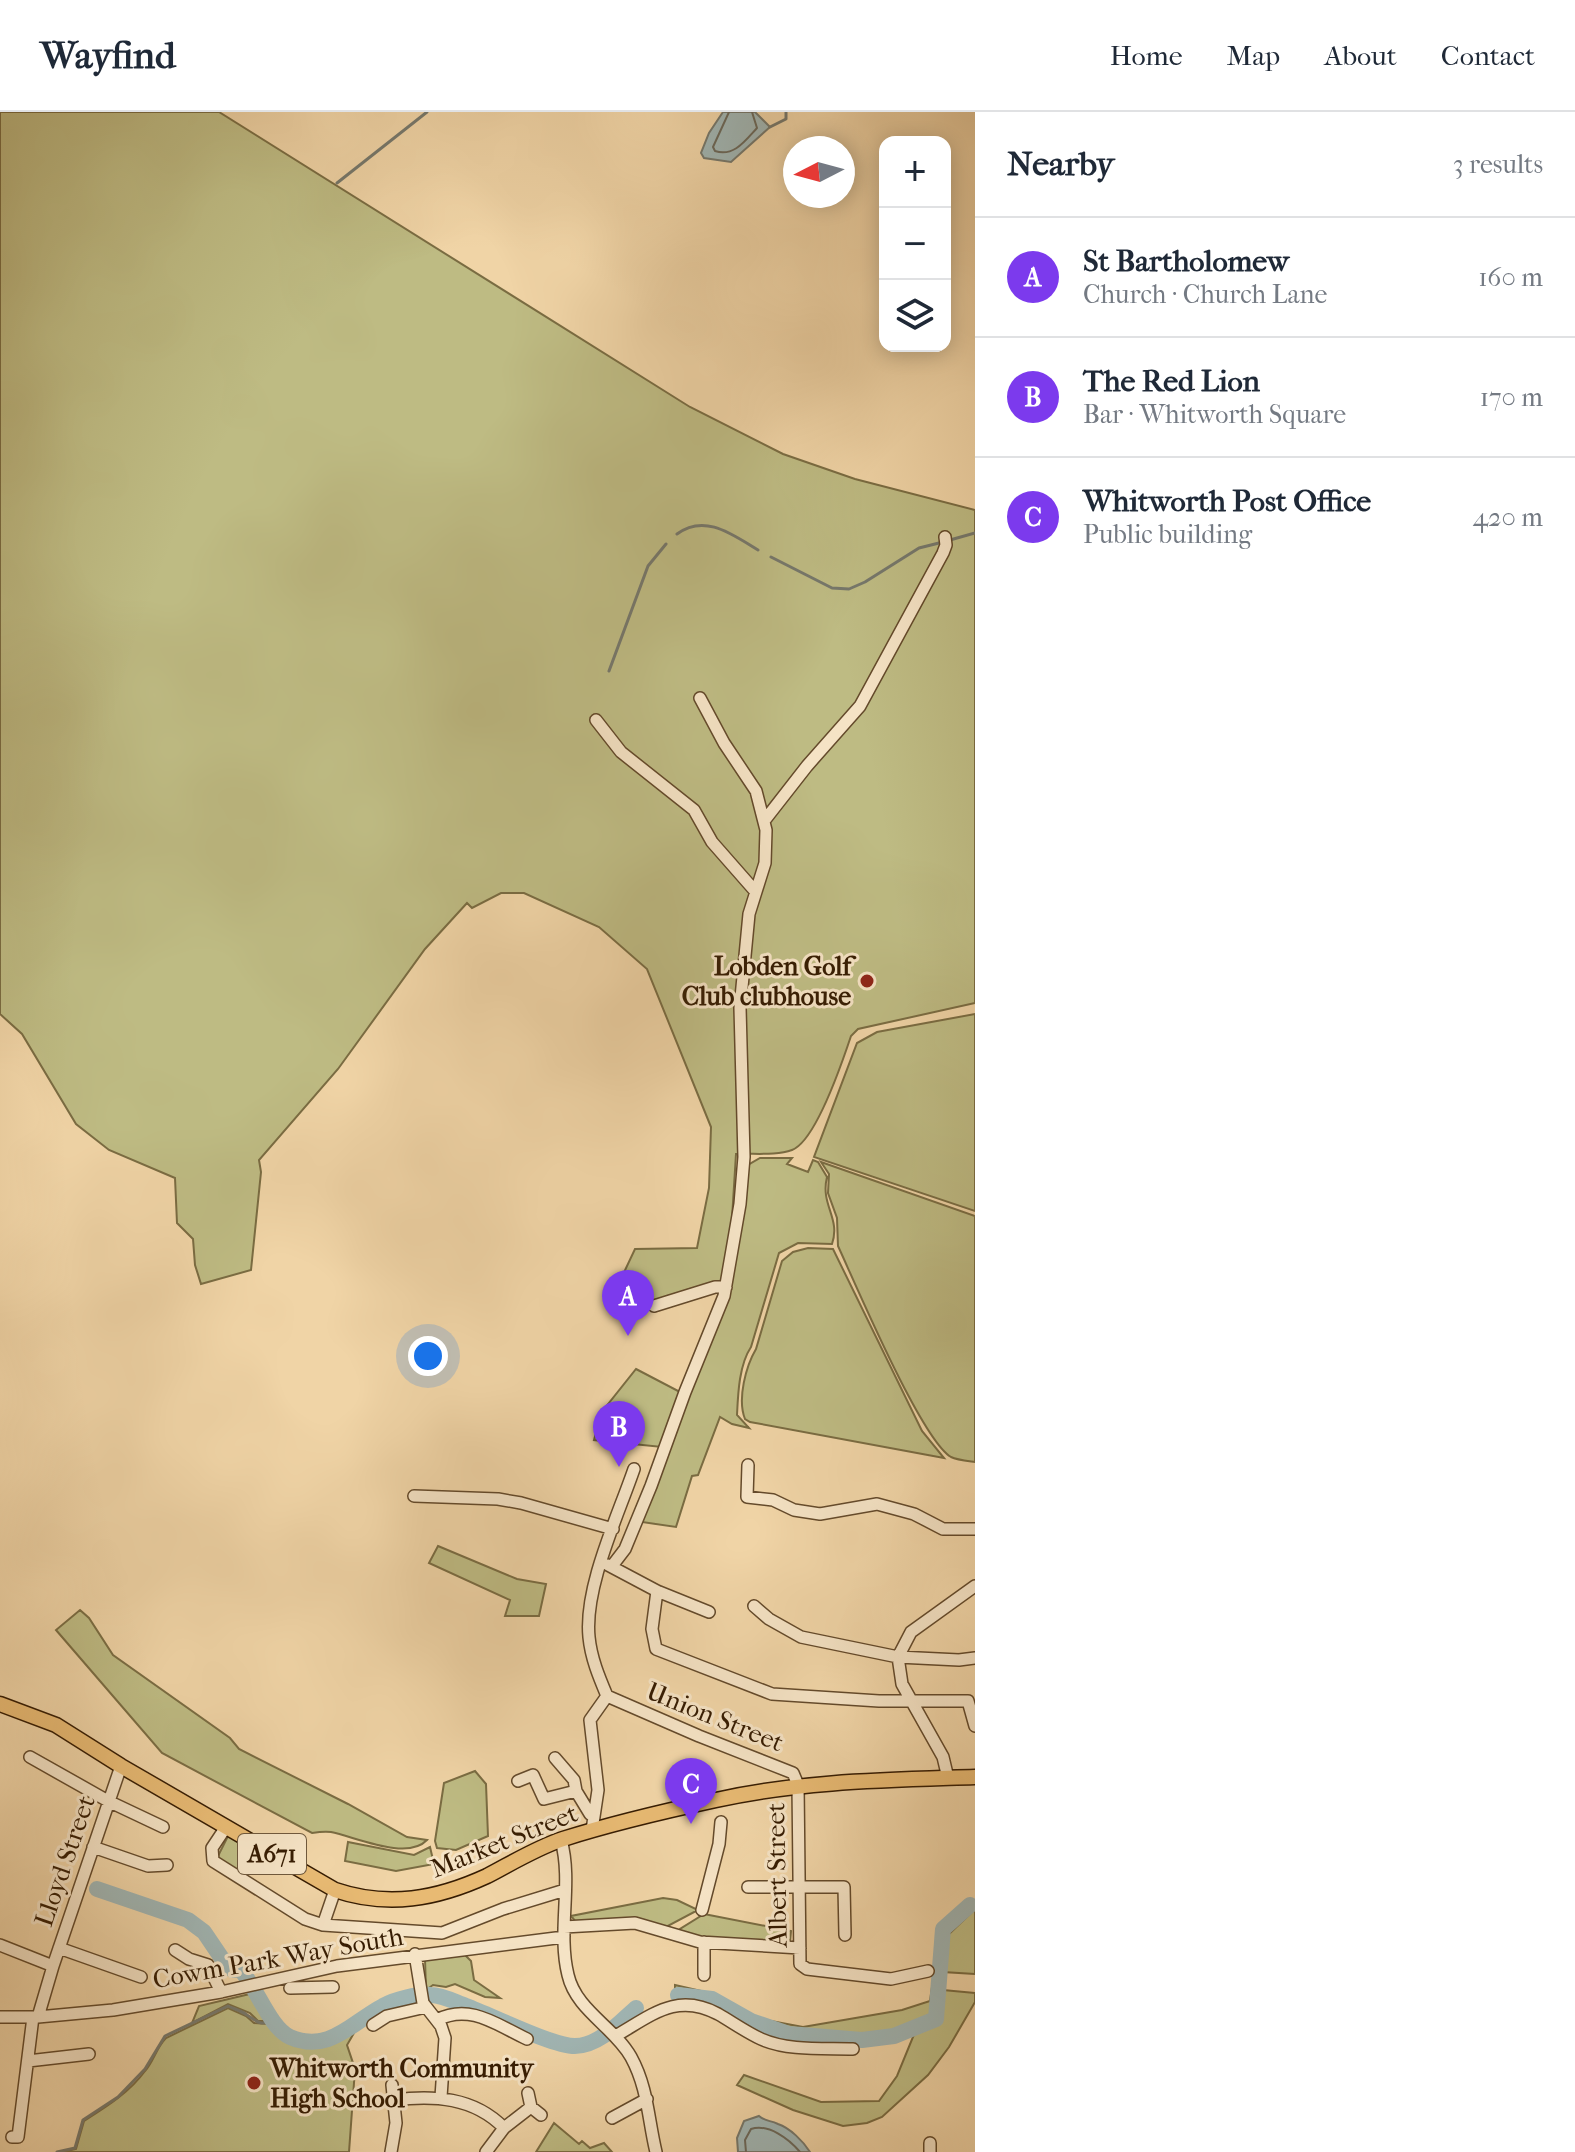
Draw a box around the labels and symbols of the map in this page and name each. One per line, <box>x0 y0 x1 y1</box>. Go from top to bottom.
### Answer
north arrow <box>783 136 855 208</box>
place label: Lobden Golf Club clubhouse <box>682 951 856 1012</box>
marker: Lobden Golf Club clubhouse <box>858 972 876 990</box>
pin: A <box>602 1270 654 1336</box>
your location <box>408 1336 448 1376</box>
pin: B <box>593 1401 645 1467</box>
street label: Union Street <box>642 1675 789 1759</box>
pin: C <box>665 1758 717 1824</box>
street label: Lloyd Street <box>28 1791 102 1930</box>
street label: Market Street <box>426 1797 583 1885</box>
street label: Albert Street <box>760 1802 794 1949</box>
road number: A671 <box>238 1834 306 1874</box>
street label: Cowm Park Way South <box>150 1921 406 1995</box>
place label: Whitworth Community High School <box>269 2053 536 2114</box>
marker: Whitworth Community High School <box>245 2074 263 2092</box>

